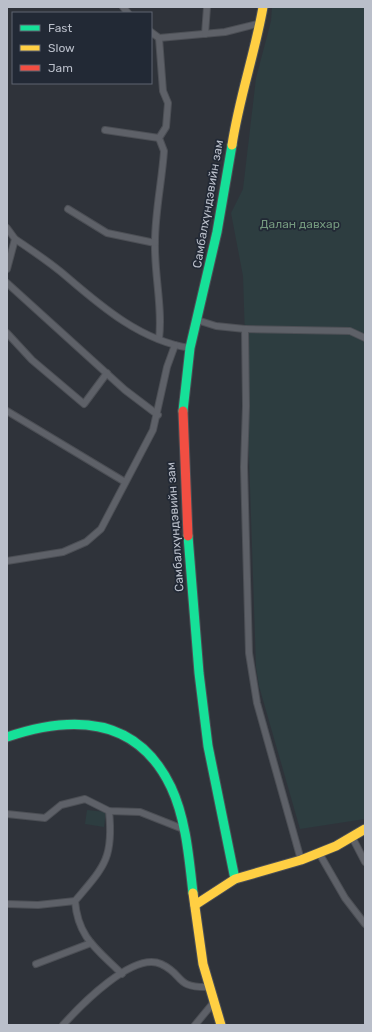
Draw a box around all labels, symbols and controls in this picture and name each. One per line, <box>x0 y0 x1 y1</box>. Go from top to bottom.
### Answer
legend <box>12 12 152 84</box>
text: Fast <box>48 21 72 35</box>
text: Slow <box>48 41 75 55</box>
text: Jam <box>48 61 73 75</box>
street label: Самбалхүндэвийн зам <box>190 139 226 269</box>
park label: Далан давхар <box>260 217 340 231</box>
street label: Самбалхүндэвийн зам <box>163 462 187 592</box>

